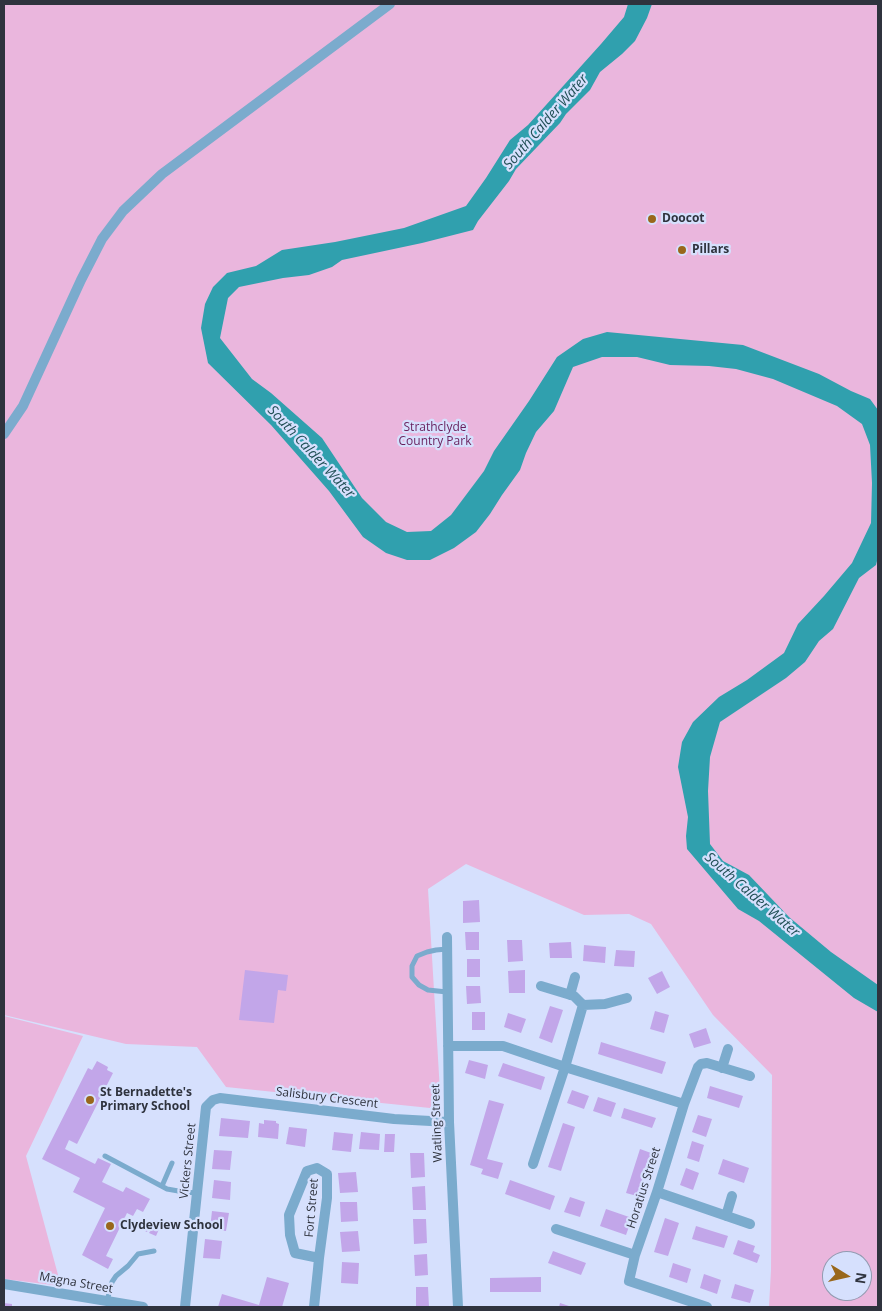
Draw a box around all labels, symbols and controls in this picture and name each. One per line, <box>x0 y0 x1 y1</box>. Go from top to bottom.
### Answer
water label: South Calder Water <box>500 71 592 173</box>
place label: Doocot <box>662 212 705 226</box>
marker: Doocot <box>646 213 658 225</box>
place label: Pillars <box>692 243 729 257</box>
marker: Pillars <box>676 244 688 256</box>
water label: South Calder Water <box>264 402 358 502</box>
park label: Strathclyde Country Park <box>399 421 471 449</box>
water label: South Calder Water <box>701 849 803 941</box>
street label: Watling Street <box>428 1083 446 1163</box>
street label: Salisbury Crescent <box>275 1085 379 1111</box>
place label: St Bernadette's Primary School <box>100 1086 192 1114</box>
marker: St Bernadette's Primary School <box>84 1094 96 1106</box>
street label: Vickers Street <box>177 1122 199 1200</box>
street label: Horatius Street <box>624 1146 664 1230</box>
street label: Fort Street <box>302 1178 322 1238</box>
place label: Clydeview School <box>120 1219 223 1233</box>
marker: Clydeview School <box>104 1220 116 1232</box>
north arrow <box>822 1251 872 1301</box>
street label: Magna Street <box>38 1269 114 1297</box>
text: N <box>851 1271 872 1285</box>

